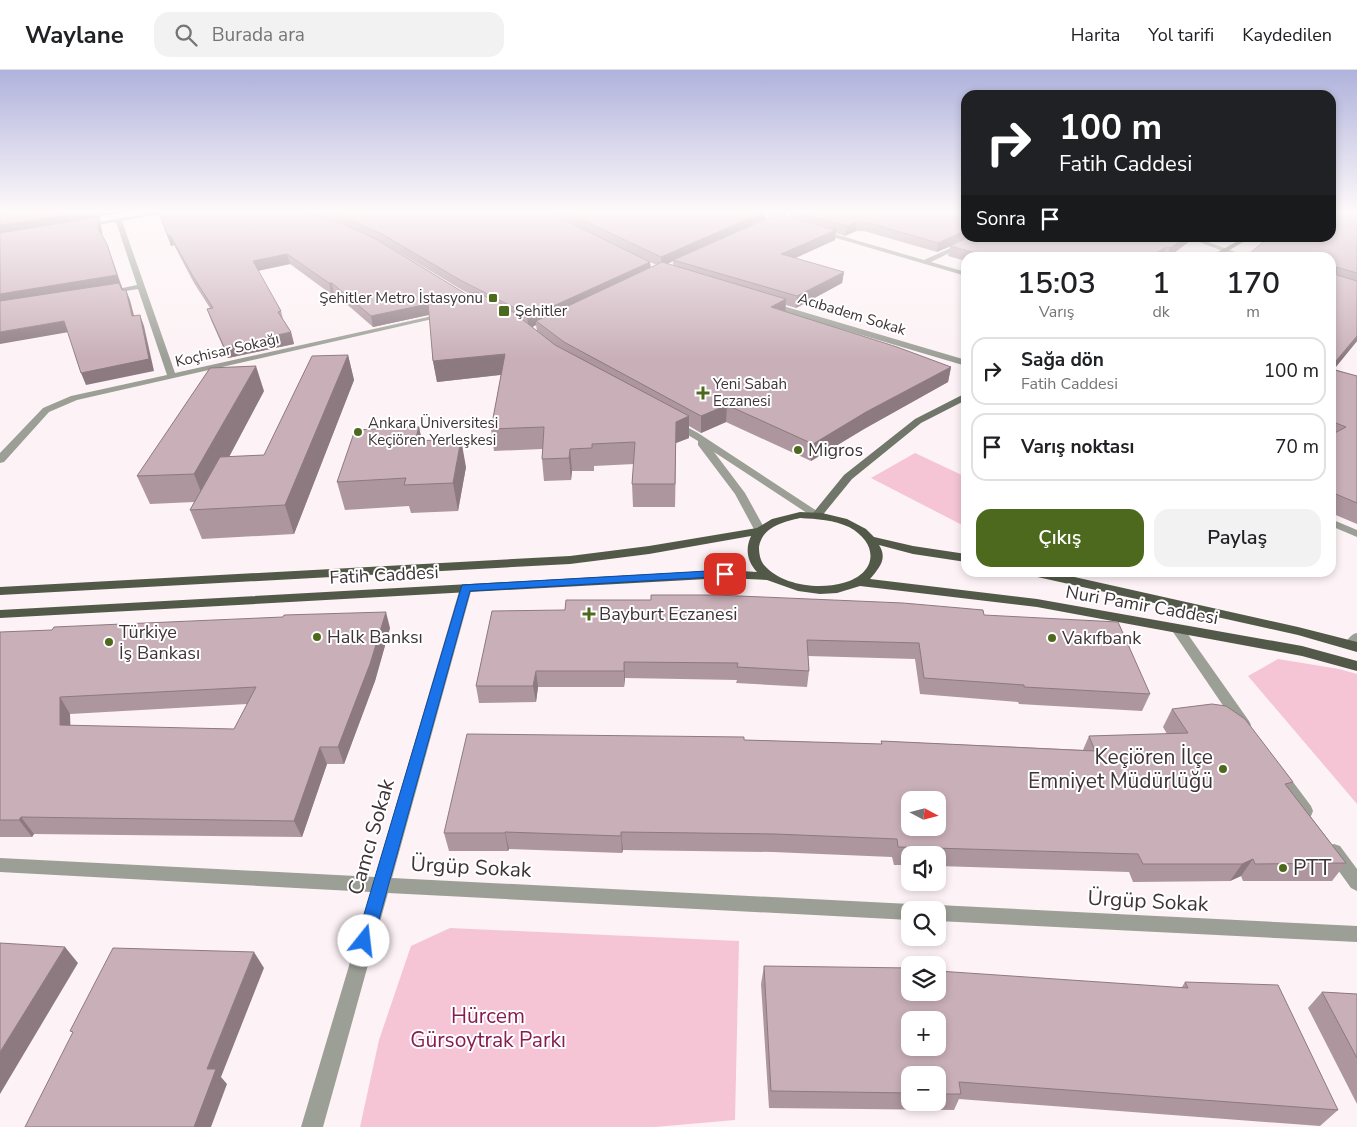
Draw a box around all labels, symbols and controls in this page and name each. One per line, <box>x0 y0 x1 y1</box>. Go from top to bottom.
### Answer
search box <box>154 12 504 57</box>
text: Waylane <box>25 19 124 51</box>
icon: search <box>172 21 200 49</box>
text: Burada ara <box>212 22 305 48</box>
text: Harita <box>1071 23 1120 47</box>
text: Yol tarifi <box>1148 23 1214 47</box>
text: Kaydedilen <box>1242 23 1332 47</box>
text: 100 m <box>1059 104 1162 151</box>
icon: right <box>976 110 1041 175</box>
text: Fatih Caddesi <box>1059 149 1192 179</box>
icon: arrive <box>1036 205 1064 233</box>
text: Sonra <box>976 206 1026 232</box>
text: 15:03 <box>1017 263 1096 304</box>
text: 1 <box>1152 263 1170 304</box>
text: 170 <box>1226 263 1280 304</box>
place label: Şehitler Metro İstasyonu <box>319 288 483 308</box>
street label: Acıbadem Sokak <box>796 288 909 340</box>
marker: Şehitler Metro İstasyonu <box>487 292 499 304</box>
place label: Şehitler <box>515 301 568 321</box>
text: Varış <box>1039 301 1074 323</box>
text: dk <box>1152 301 1170 323</box>
text: m <box>1246 301 1260 323</box>
marker: Şehitler <box>497 304 511 318</box>
street label: Koçhisar Sokağı <box>173 328 281 372</box>
text: Sağa dön <box>1021 347 1104 373</box>
icon: right <box>978 357 1006 385</box>
text: 100 m <box>1264 358 1319 384</box>
text: Fatih Caddesi <box>1021 373 1118 395</box>
place label: Yeni Sabah Eczanesi <box>712 374 787 411</box>
marker: Yeni Sabah Eczanesi <box>697 387 709 399</box>
place label: Ankara Üniversitesi Keçiören Yerleşkesi <box>368 413 498 450</box>
marker: Ankara Üniversitesi Keçiören Yerleşkesi <box>352 426 364 438</box>
icon: arrive <box>978 433 1006 461</box>
text: Varış noktası <box>1021 434 1134 460</box>
text: 70 m <box>1275 434 1319 460</box>
place label: Migros <box>808 438 863 462</box>
marker: Migros <box>792 444 804 456</box>
button: Çıkış <box>976 509 1144 567</box>
button: Paylaş <box>1154 509 1321 567</box>
pin <box>704 553 746 595</box>
street label: Fatih Caddesi <box>329 560 439 590</box>
icon: arrive <box>711 560 739 588</box>
street label: Nuri Pamir Caddesi <box>1064 580 1220 630</box>
place label: Bayburt Eczanesi <box>599 602 737 626</box>
marker: Bayburt Eczanesi <box>583 608 595 620</box>
place label: Türkiye İş Bankası <box>119 620 200 665</box>
place label: Halk Banksı <box>327 625 423 649</box>
place label: Vakıfbank <box>1061 626 1142 650</box>
marker: Halk Banksı <box>311 631 323 643</box>
marker: Vakıfbank <box>1046 632 1058 644</box>
marker: Türkiye İş Bankası <box>103 636 115 648</box>
place label: Keçiören İlçe Emniyet Müdürlüğü <box>1028 743 1213 795</box>
marker: Keçiören İlçe Emniyet Müdürlüğü <box>1217 763 1229 775</box>
street label: Camcı Sokak <box>341 775 401 898</box>
north arrow <box>901 791 946 836</box>
map controls <box>901 791 946 1111</box>
button: sound <box>901 846 946 891</box>
street label: Ürgüp Sokak <box>410 850 533 884</box>
place label: PTT <box>1293 854 1332 882</box>
marker: PTT <box>1277 862 1289 874</box>
street label: Ürgüp Sokak <box>1087 884 1210 918</box>
button: search <box>901 901 946 946</box>
position arrow <box>337 914 389 966</box>
button: layers <box>901 956 946 1001</box>
park label: Hürcem Gürsoytrak Parkı <box>410 1002 566 1054</box>
button: + <box>901 1011 946 1056</box>
button: − <box>901 1066 946 1111</box>

